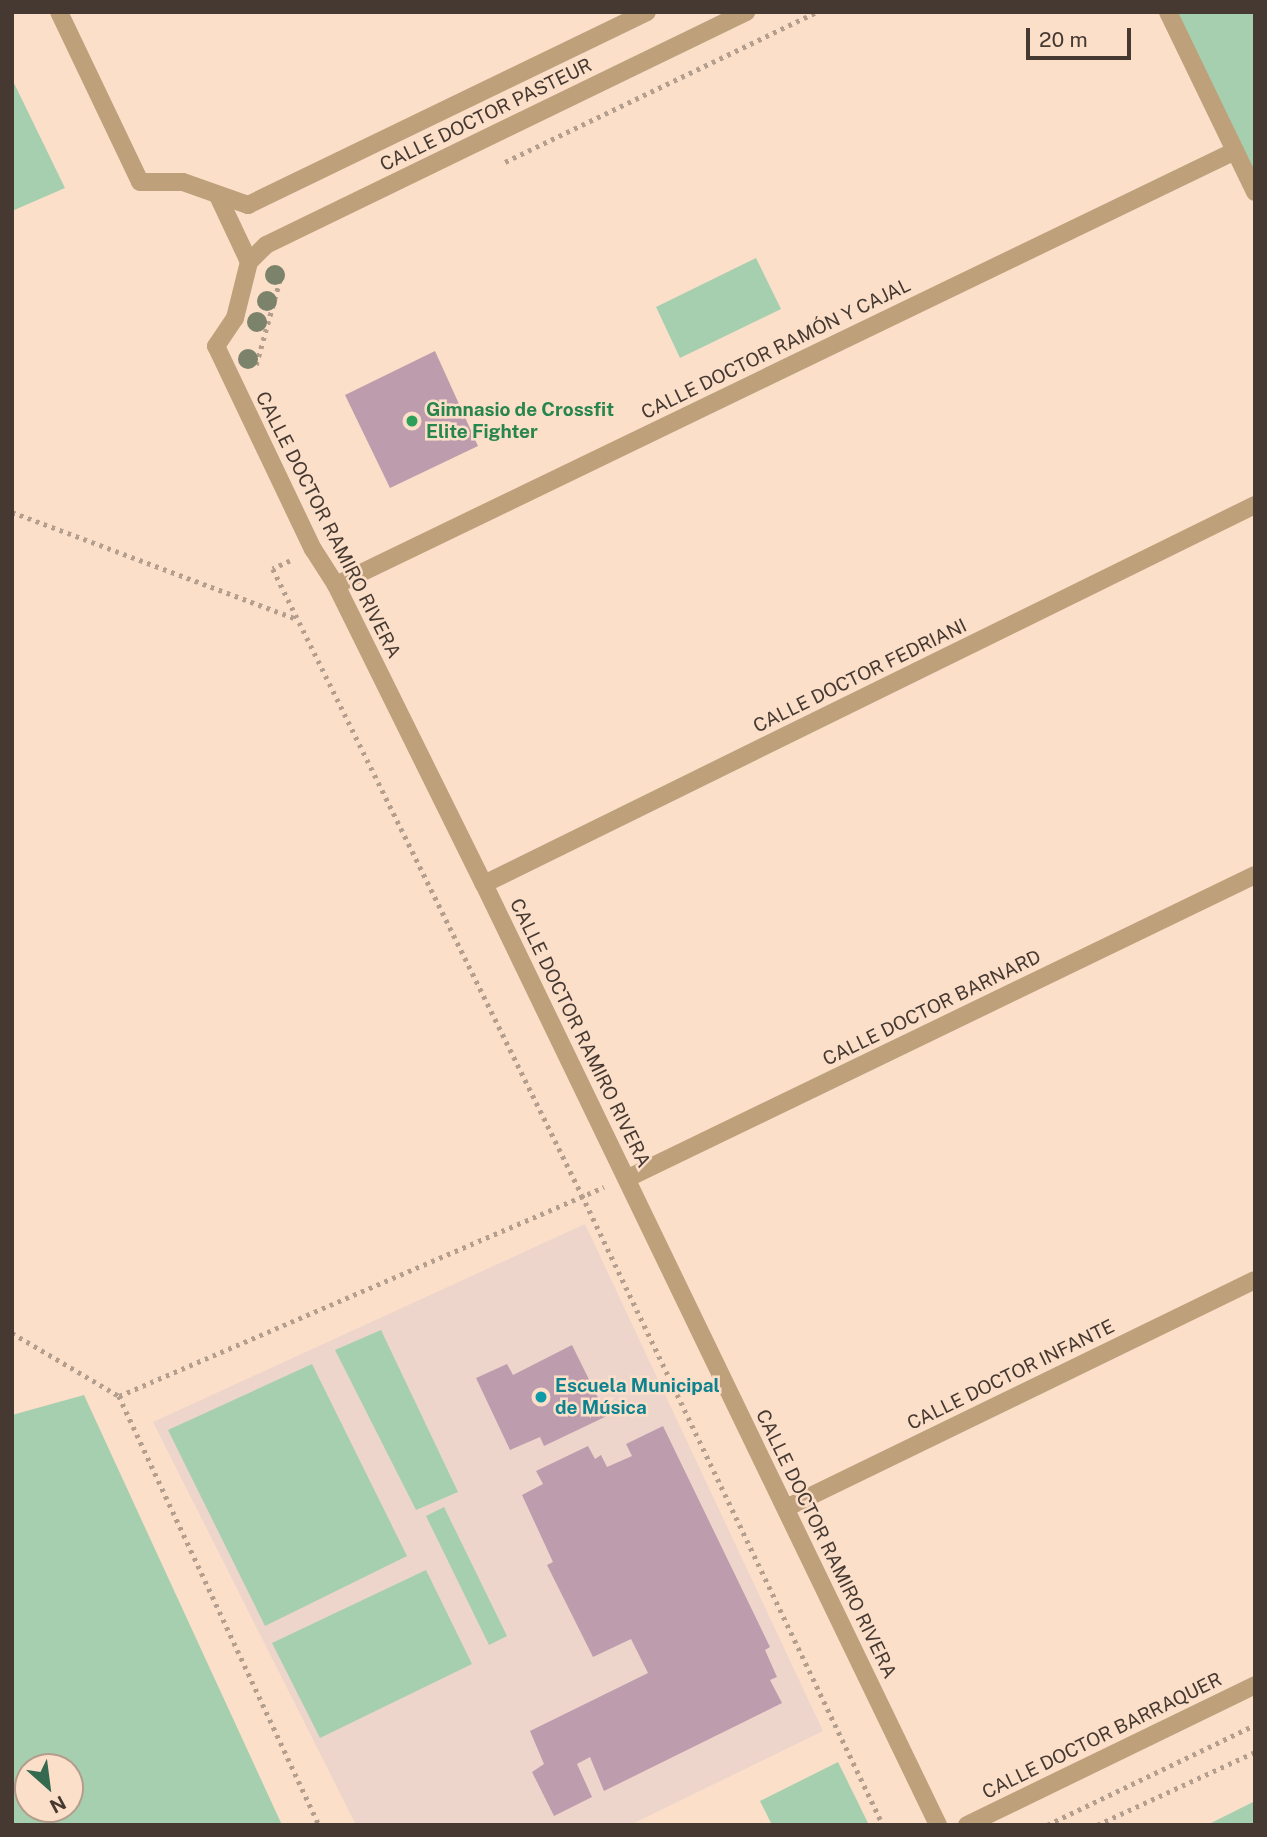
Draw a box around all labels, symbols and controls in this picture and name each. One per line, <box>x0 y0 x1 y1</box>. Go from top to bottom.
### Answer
scale bar <box>1029 14 1134 58</box>
text: 20 m <box>1039 27 1088 52</box>
street label: CALLE DOCTOR PASTEUR <box>376 54 596 176</box>
street label: CALLE DOCTOR RAMÓN Y CAJAL <box>638 274 914 424</box>
street label: CALLE DOCTOR RAMIRO RIVERA <box>251 388 405 662</box>
place label: Gimnasio de Crossfit Elite Fighter <box>426 399 614 443</box>
marker: Gimnasio de Crossfit Elite Fighter <box>404 413 420 429</box>
street label: CALLE DOCTOR FEDRIANI <box>749 614 971 738</box>
street label: CALLE DOCTOR RAMIRO RIVERA <box>505 895 655 1171</box>
street label: CALLE DOCTOR BARNARD <box>819 945 1045 1071</box>
street label: CALLE DOCTOR INFANTE <box>904 1315 1118 1435</box>
place label: Escuela Municipal de Música <box>555 1375 720 1419</box>
marker: Escuela Municipal de Música <box>533 1389 549 1405</box>
street label: CALLE DOCTOR RAMIRO RIVERA <box>751 1406 901 1682</box>
street label: CALLE DOCTOR BARRAQUER <box>978 1668 1226 1804</box>
north arrow <box>14 1753 84 1823</box>
text: N <box>46 1792 70 1818</box>

